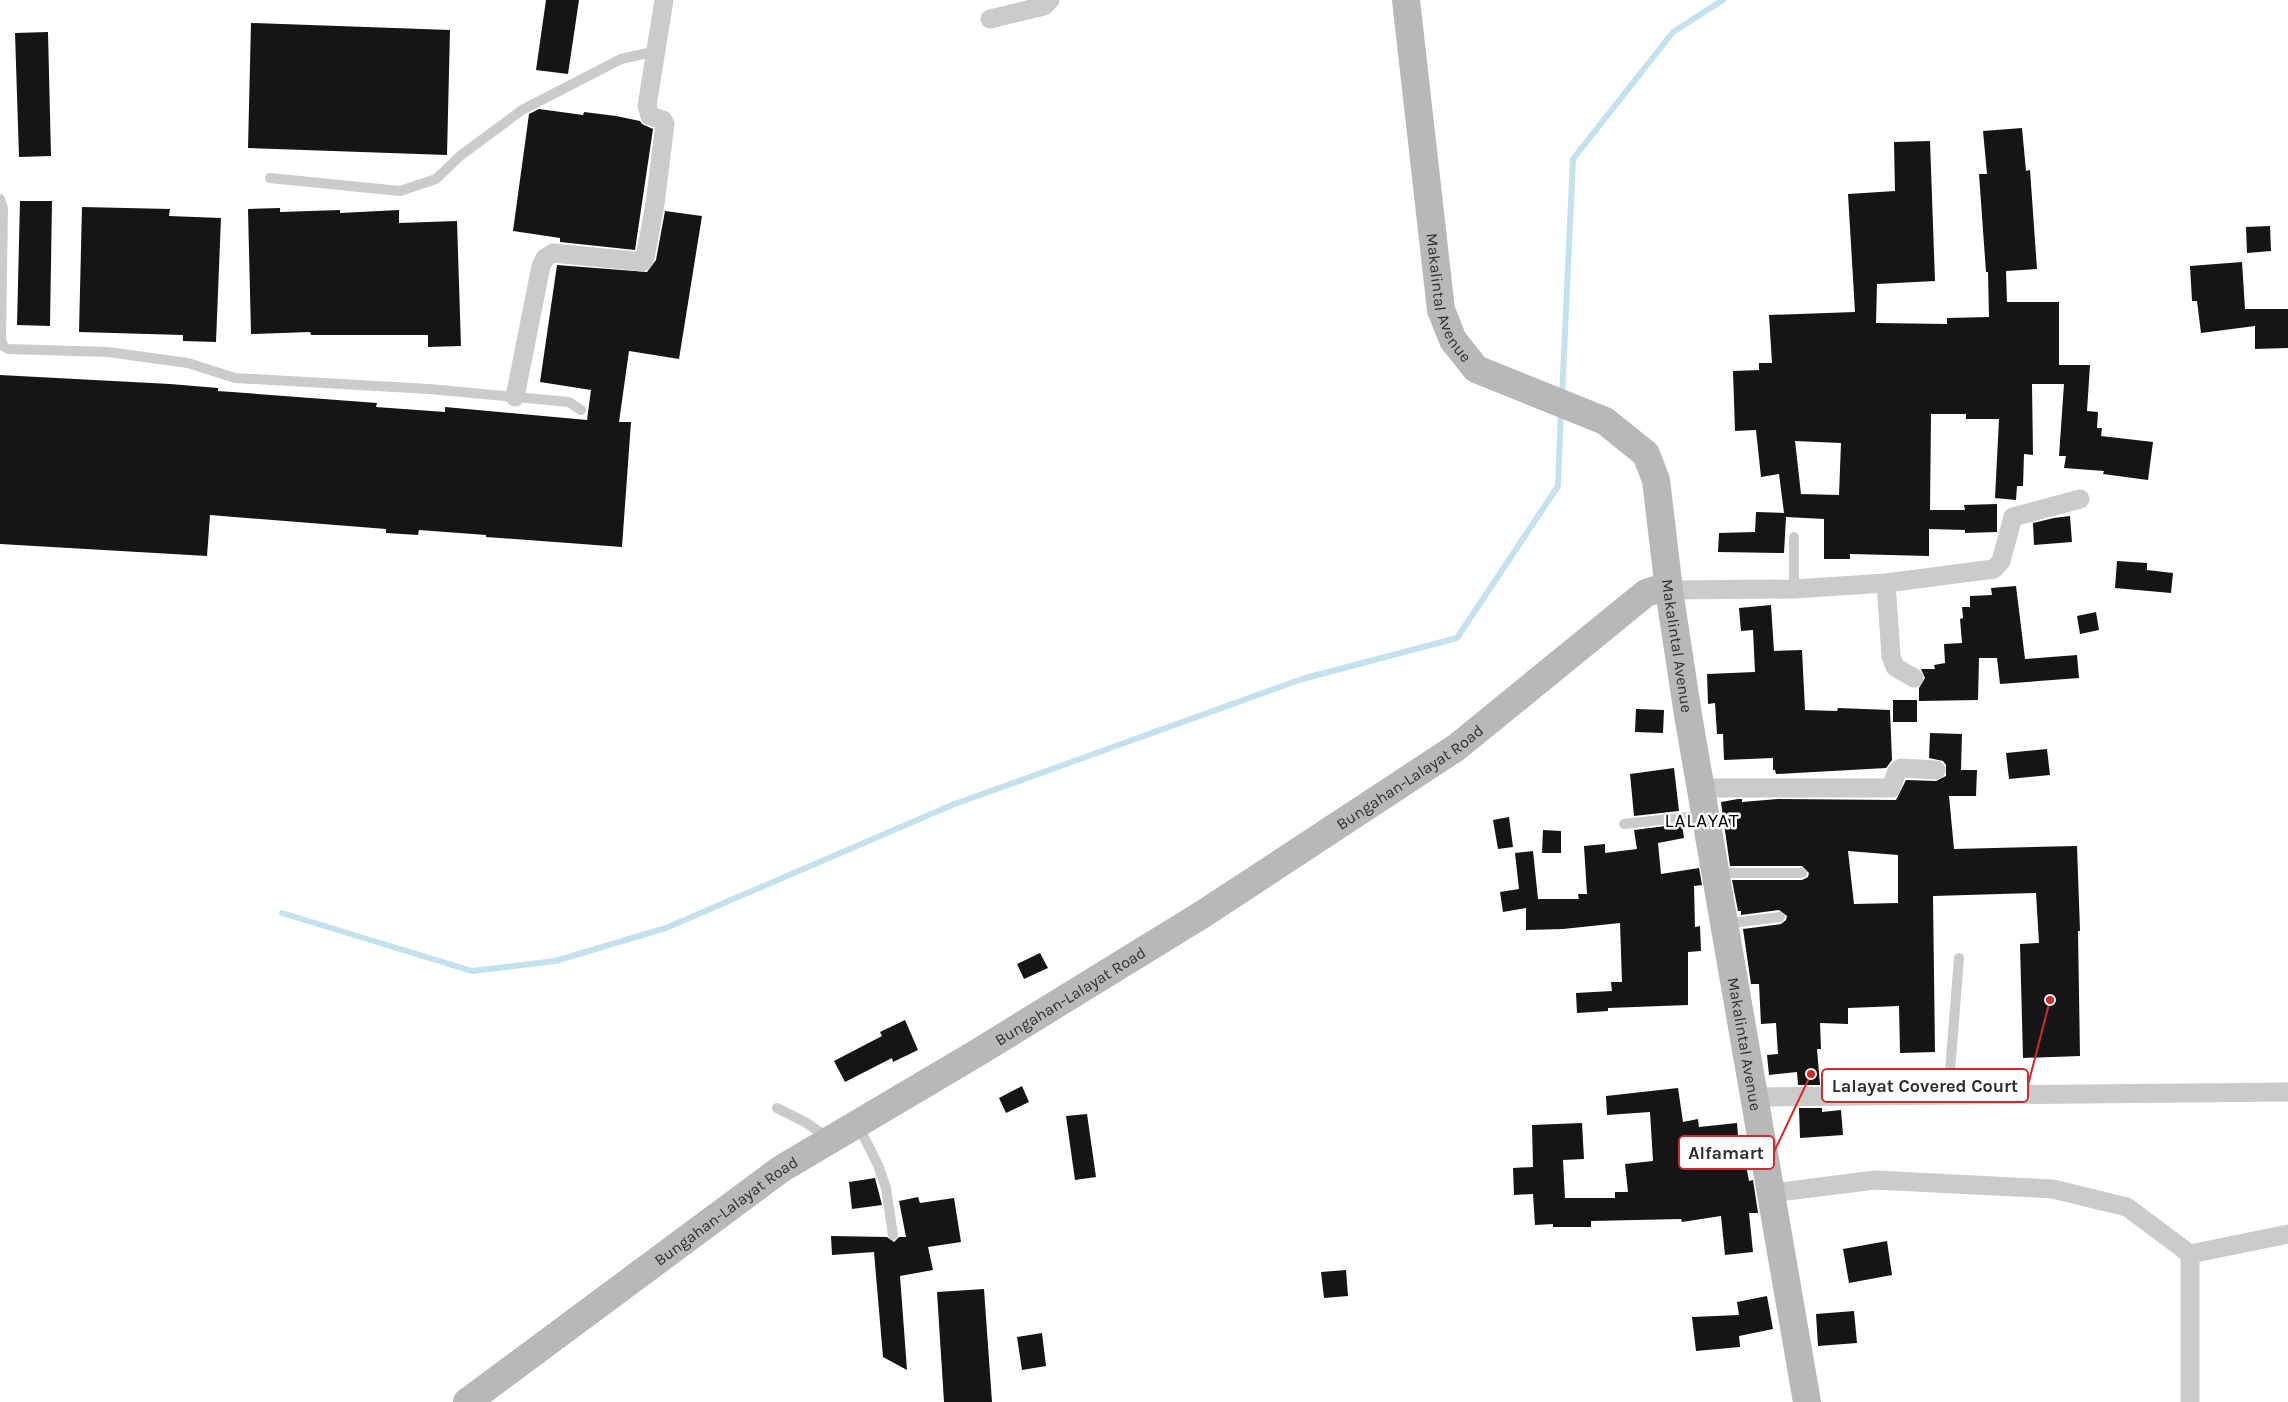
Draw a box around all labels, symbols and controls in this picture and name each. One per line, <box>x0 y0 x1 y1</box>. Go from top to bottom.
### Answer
street label: Makalintal Avenue <box>1423 232 1476 366</box>
street label: Makalintal Avenue <box>1658 578 1697 714</box>
street label: Bungahan-Lalayat Road <box>1332 720 1487 833</box>
district label: LALAYAT <box>1665 810 1739 832</box>
street label: Bungahan-Lalayat Road <box>991 942 1149 1049</box>
street label: Makalintal Avenue <box>1724 976 1766 1112</box>
callout: Lalayat Covered Court <box>1822 1069 2028 1102</box>
text: Lalayat Covered Court <box>1832 1075 2018 1097</box>
callout: Alfamart <box>1679 1136 1774 1169</box>
text: Alfamart <box>1688 1142 1764 1164</box>
street label: Bungahan-Lalayat Road <box>650 1152 801 1269</box>

